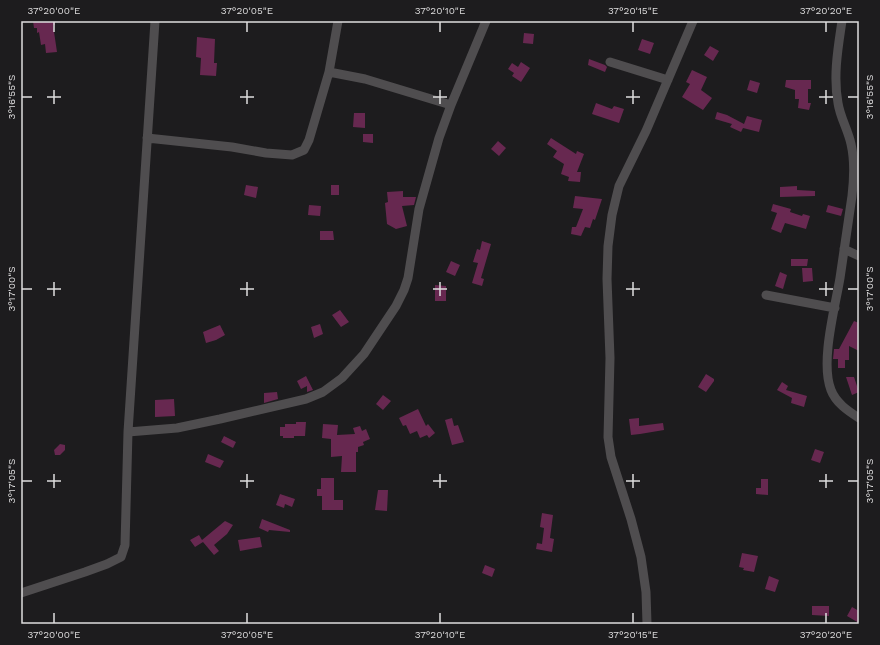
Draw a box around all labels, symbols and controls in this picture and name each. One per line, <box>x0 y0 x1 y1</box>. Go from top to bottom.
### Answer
text: 37°20'00"E <box>28 5 80 16</box>
text: 37°20'05"E <box>221 5 273 16</box>
text: 37°20'10"E <box>415 5 465 16</box>
text: 37°20'15"E <box>608 5 658 16</box>
text: 37°20'20"E <box>800 5 852 16</box>
text: 3°16'55"S <box>6 75 17 119</box>
text: 3°16'55"S <box>864 75 875 119</box>
text: 3°17'00"S <box>6 266 17 312</box>
text: 3°17'00"S <box>864 266 875 312</box>
text: 3°17'05"S <box>6 459 17 503</box>
text: 3°17'05"S <box>864 459 875 503</box>
text: 37°20'00"E <box>28 629 80 640</box>
text: 37°20'05"E <box>221 629 273 640</box>
text: 37°20'10"E <box>415 629 465 640</box>
text: 37°20'15"E <box>608 629 658 640</box>
text: 37°20'20"E <box>800 629 852 640</box>

